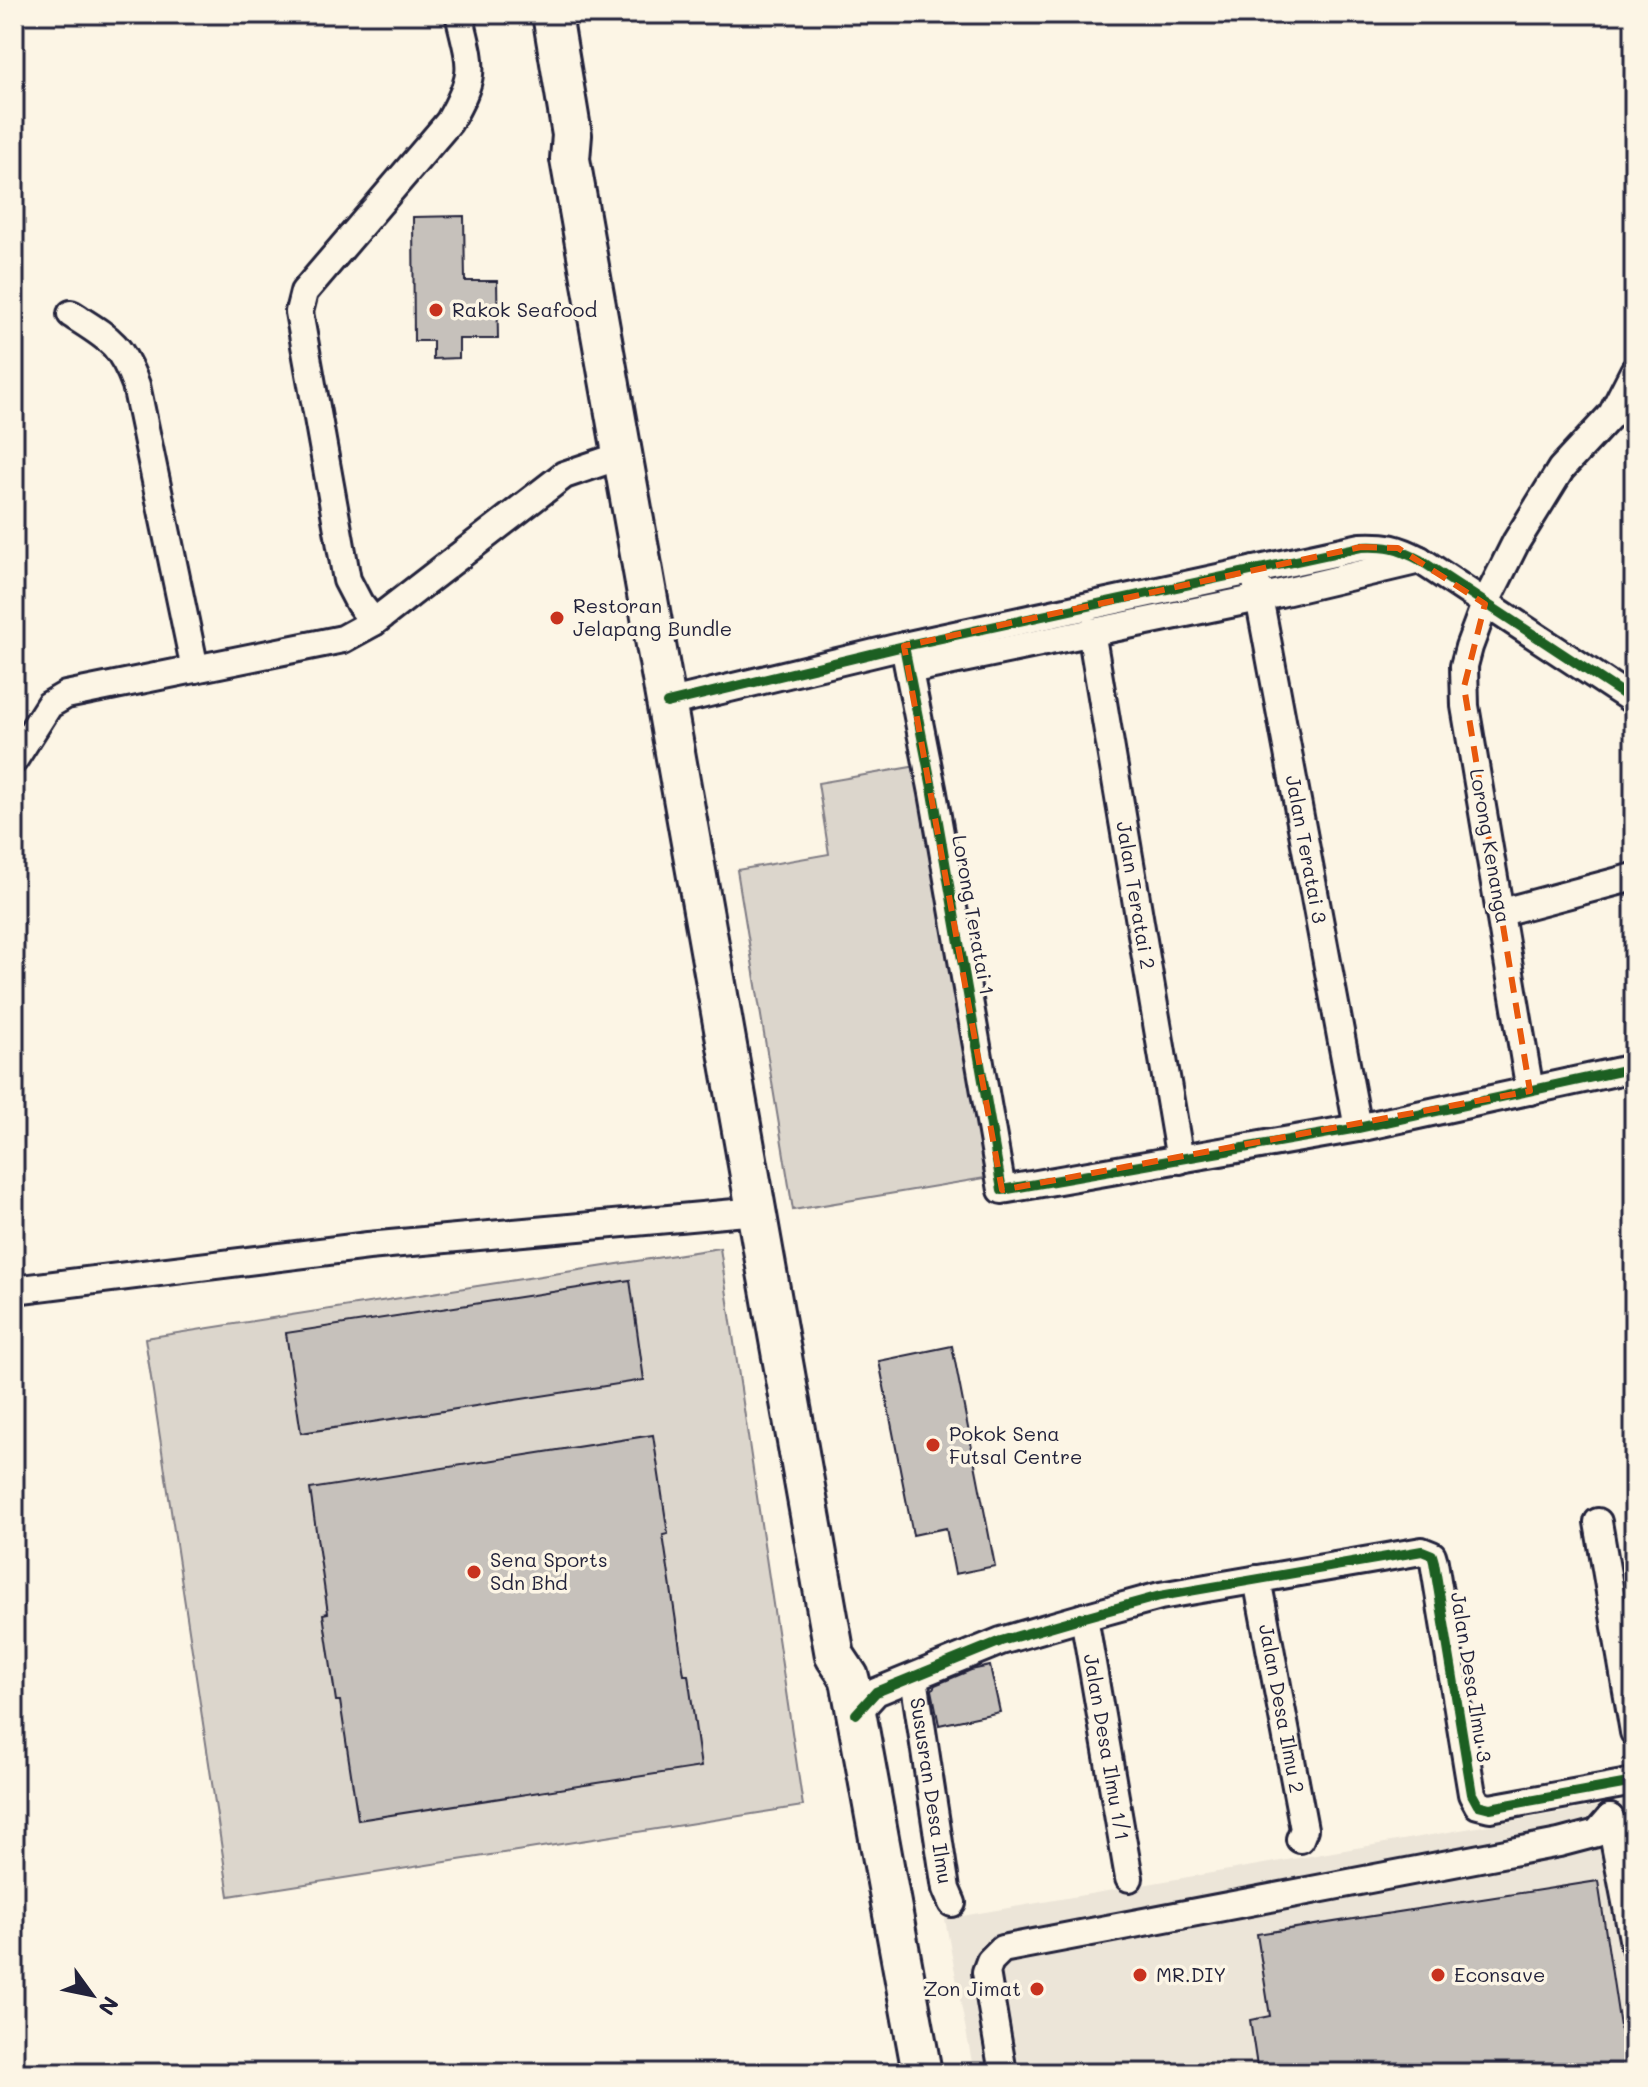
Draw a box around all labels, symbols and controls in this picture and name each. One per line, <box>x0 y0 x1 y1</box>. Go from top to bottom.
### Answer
place label: Rakok Seafood <box>452 296 597 322</box>
marker: Rakok Seafood <box>427 301 445 319</box>
place label: Restoran Jelapang Bundle <box>573 592 732 641</box>
marker: Restoran Jelapang Bundle <box>548 609 566 627</box>
street label: Lorong Kenanga <box>1465 766 1517 925</box>
street label: Jalan Teratai 3 <box>1280 773 1334 925</box>
street label: Jalan Teratai 2 <box>1111 819 1162 971</box>
street label: Lorong Teratai 1 <box>947 833 1001 997</box>
place label: Pokok Sena Futsal Centre <box>949 1420 1082 1469</box>
marker: Pokok Sena Futsal Centre <box>924 1436 942 1454</box>
place label: Sena Sports Sdn Bhd <box>490 1546 608 1595</box>
marker: Sena Sports Sdn Bhd <box>465 1563 483 1581</box>
street label: Jalan Desa Ilmu 3 <box>1446 1590 1498 1764</box>
street label: Jalan Desa Ilmu 2 <box>1254 1622 1311 1795</box>
street label: Jalan Desa Ilmu 1/1 <box>1079 1652 1136 1842</box>
street label: Sususran Desa Ilmu <box>905 1696 959 1886</box>
north arrow <box>52 1955 132 2035</box>
place label: MR.DIY <box>1156 1961 1226 1987</box>
place label: Econsave <box>1454 1961 1545 1987</box>
marker: MR.DIY <box>1131 1966 1149 1984</box>
marker: Econsave <box>1429 1966 1447 1984</box>
place label: Zon Jimat <box>924 1975 1021 2001</box>
marker: Zon Jimat <box>1028 1980 1046 1998</box>
text: N <box>92 1991 126 2021</box>

